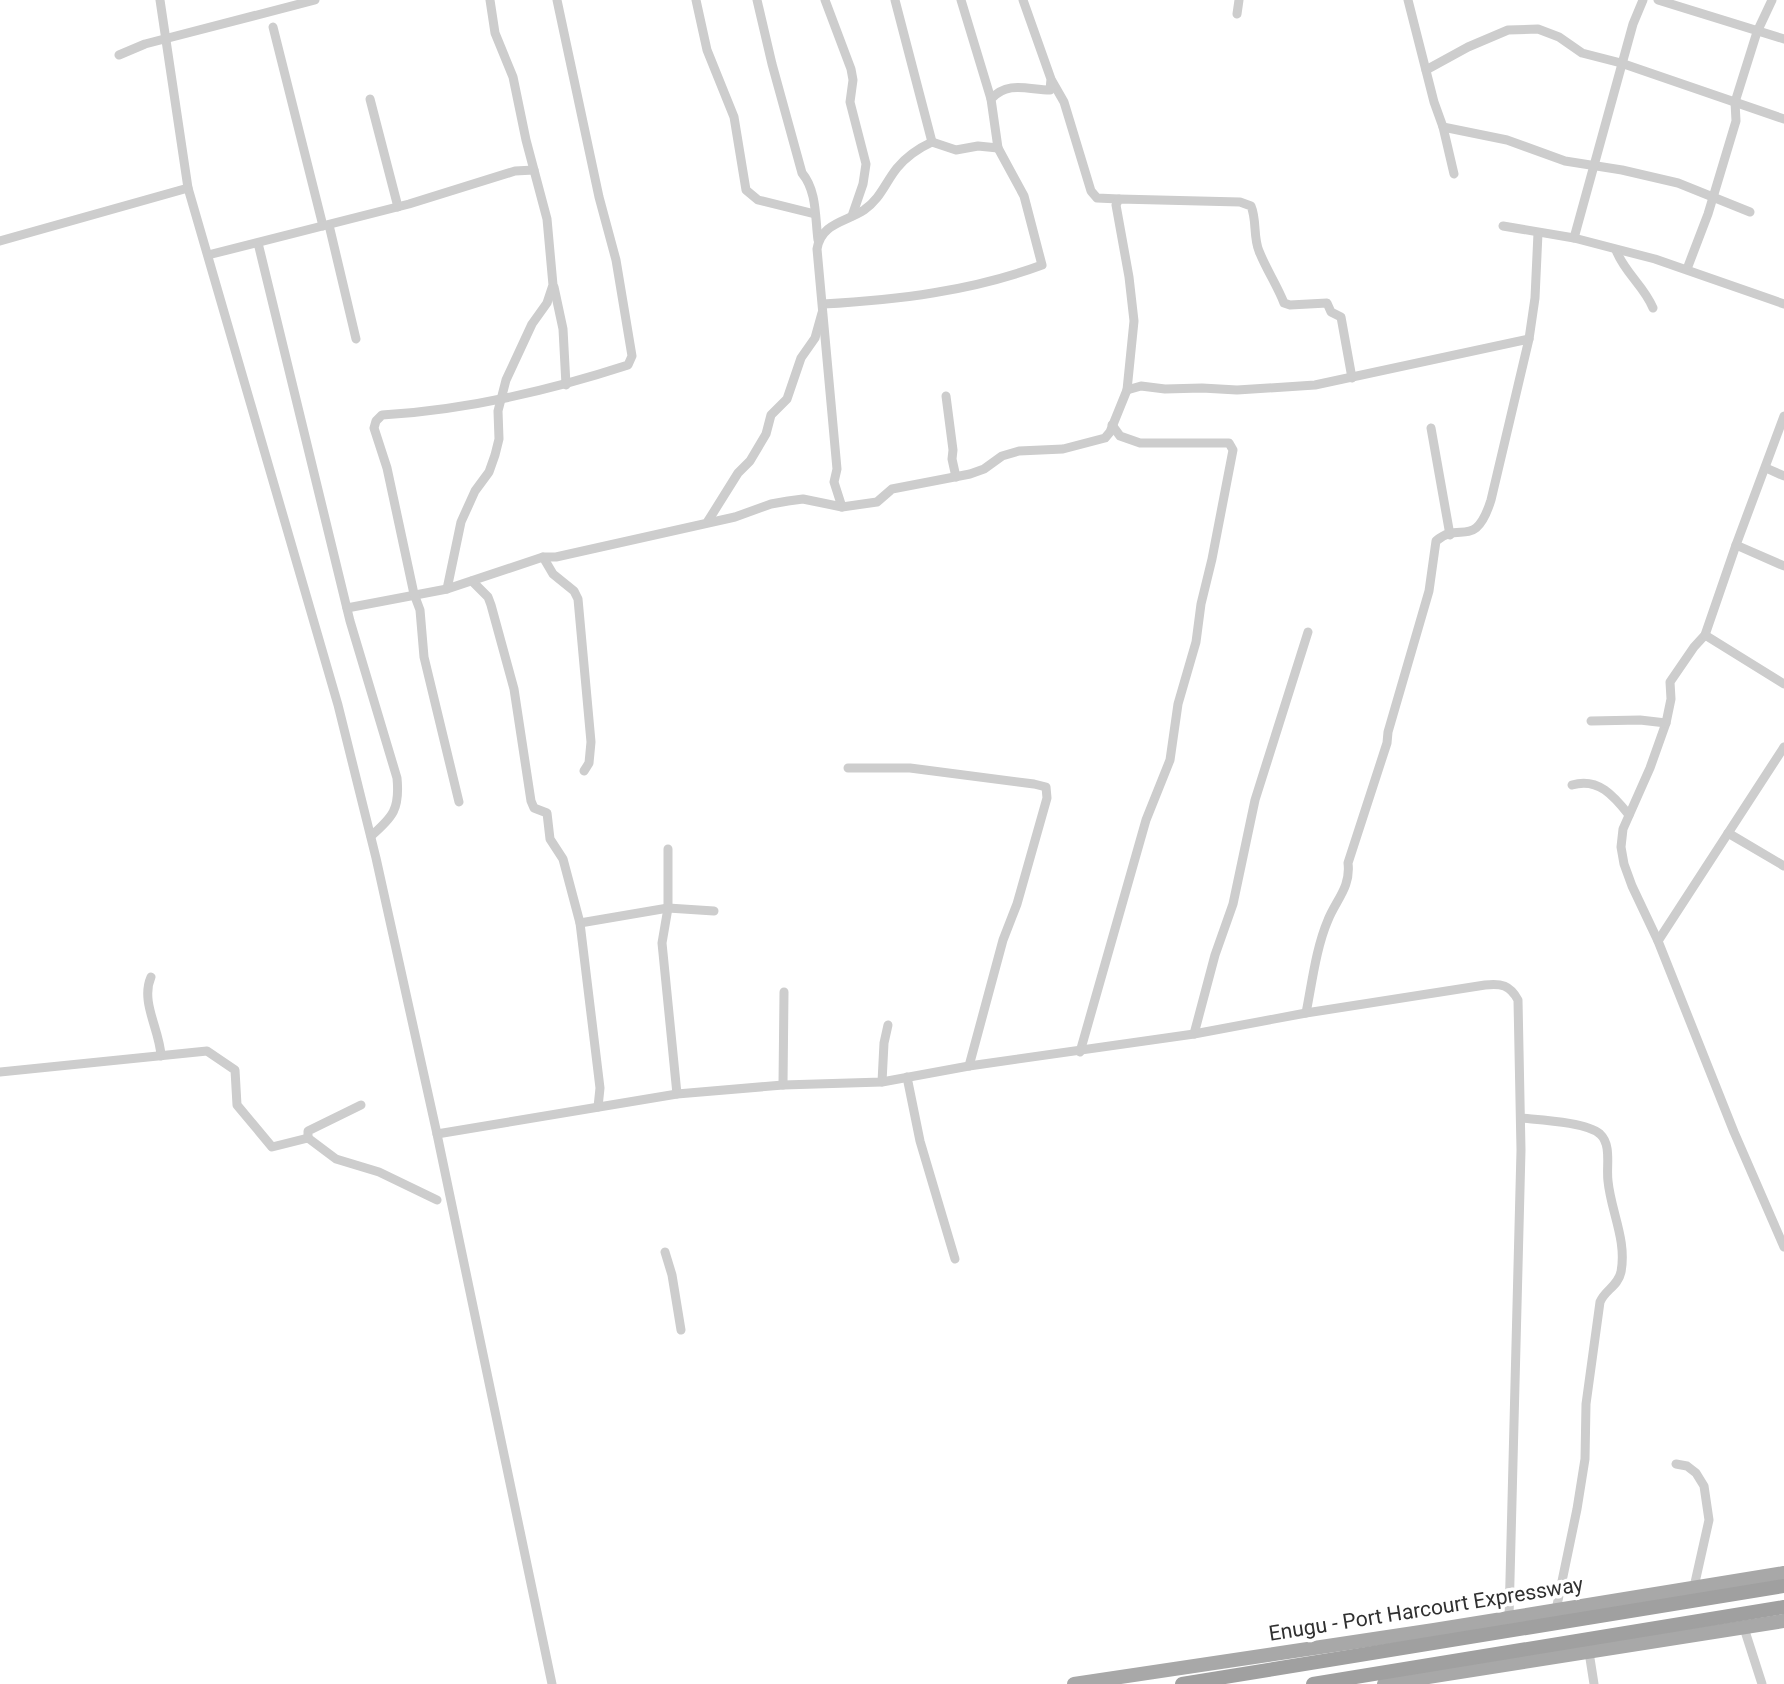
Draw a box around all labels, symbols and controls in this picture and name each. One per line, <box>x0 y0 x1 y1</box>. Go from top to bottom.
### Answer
street label: Enugu - Port Harcourt Expressway <box>1267 1572 1585 1646</box>

